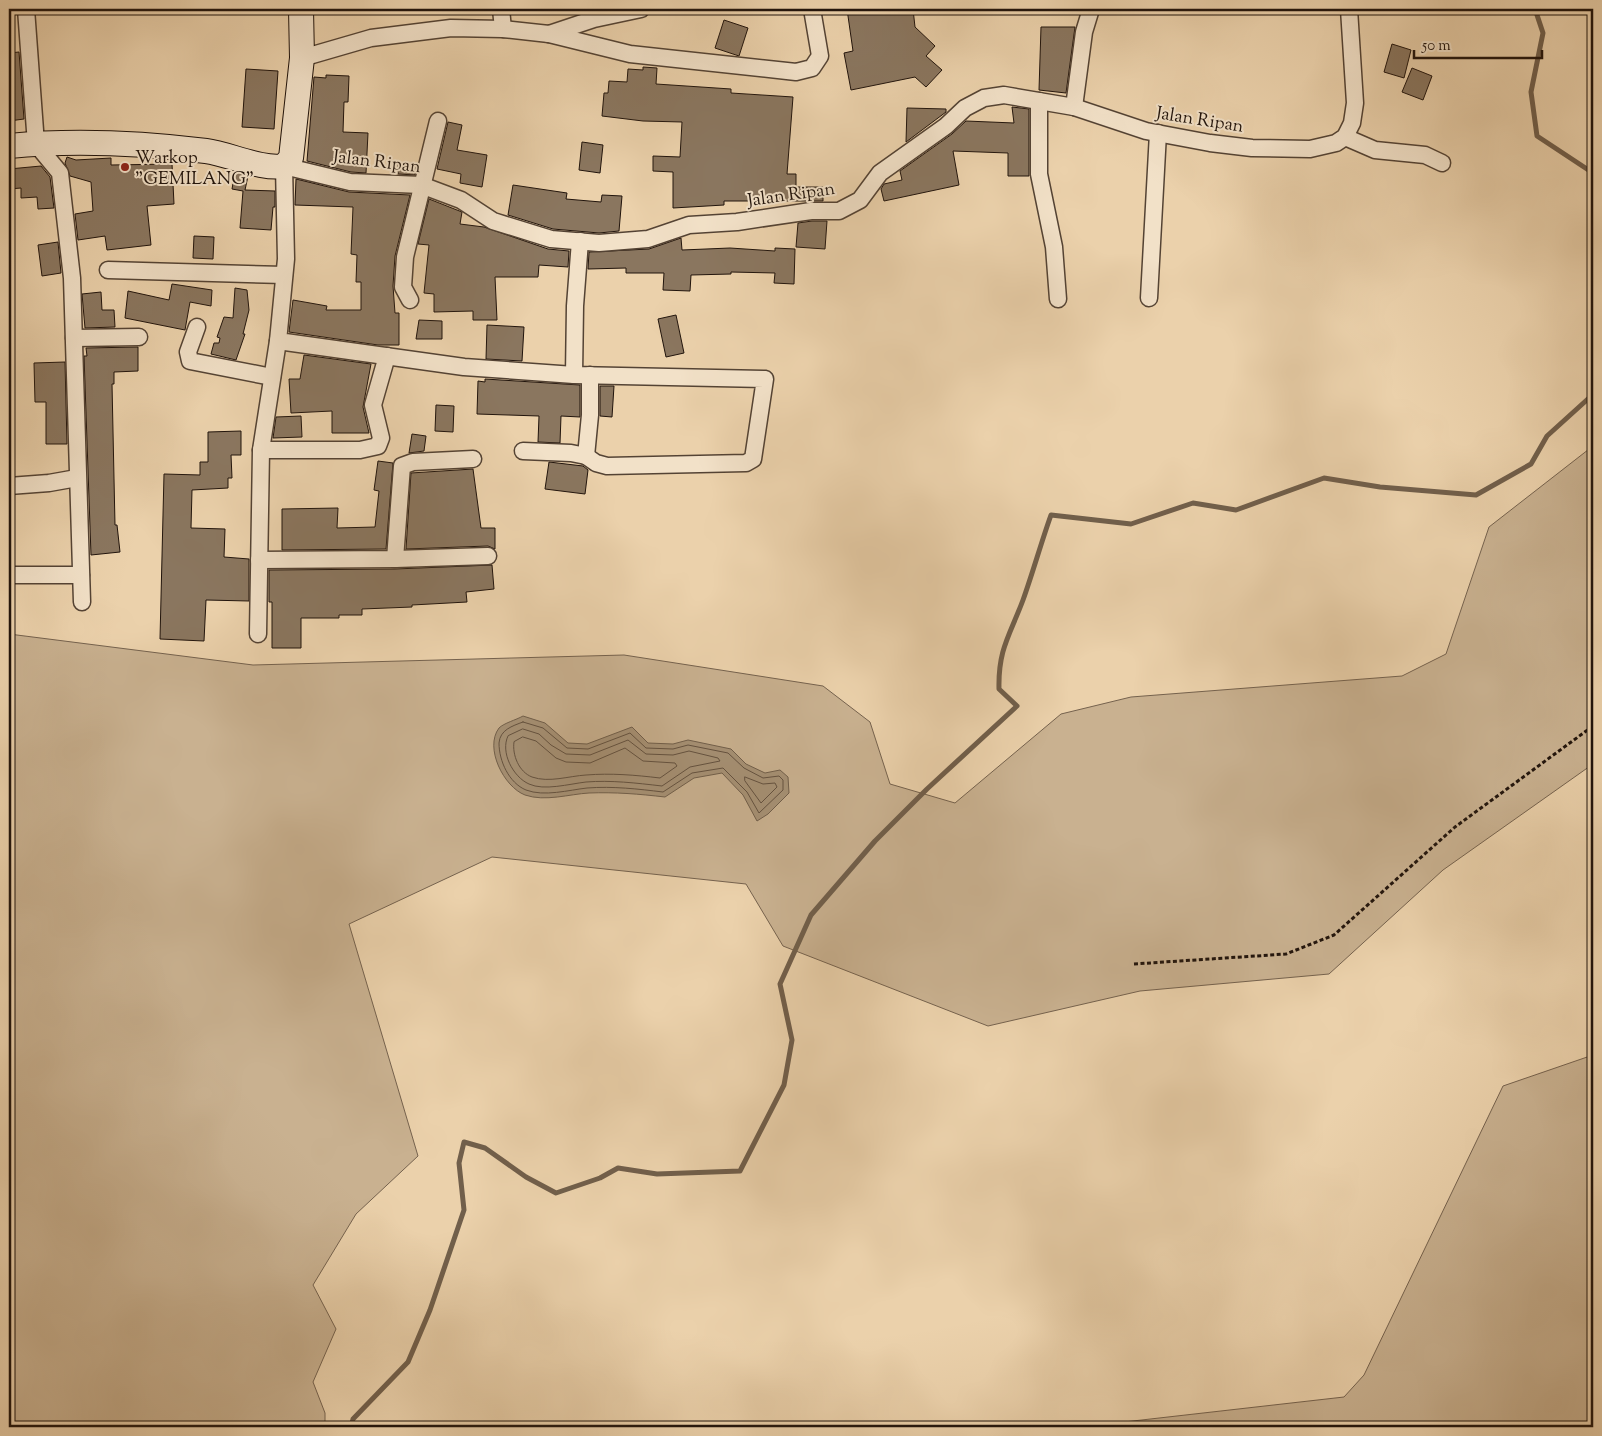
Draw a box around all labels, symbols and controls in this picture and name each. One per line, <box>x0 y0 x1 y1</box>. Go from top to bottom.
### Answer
scale bar <box>1414 28 1542 60</box>
text: 50 m <box>1421 36 1451 57</box>
street label: Jalan Ripan <box>1153 101 1246 141</box>
street label: Jalan Ripan <box>330 145 422 181</box>
place label: Warkop "GEMILANG" <box>135 146 254 193</box>
marker: Warkop "GEMILANG" <box>119 161 131 173</box>
street label: Jalan Ripan <box>745 177 837 215</box>

